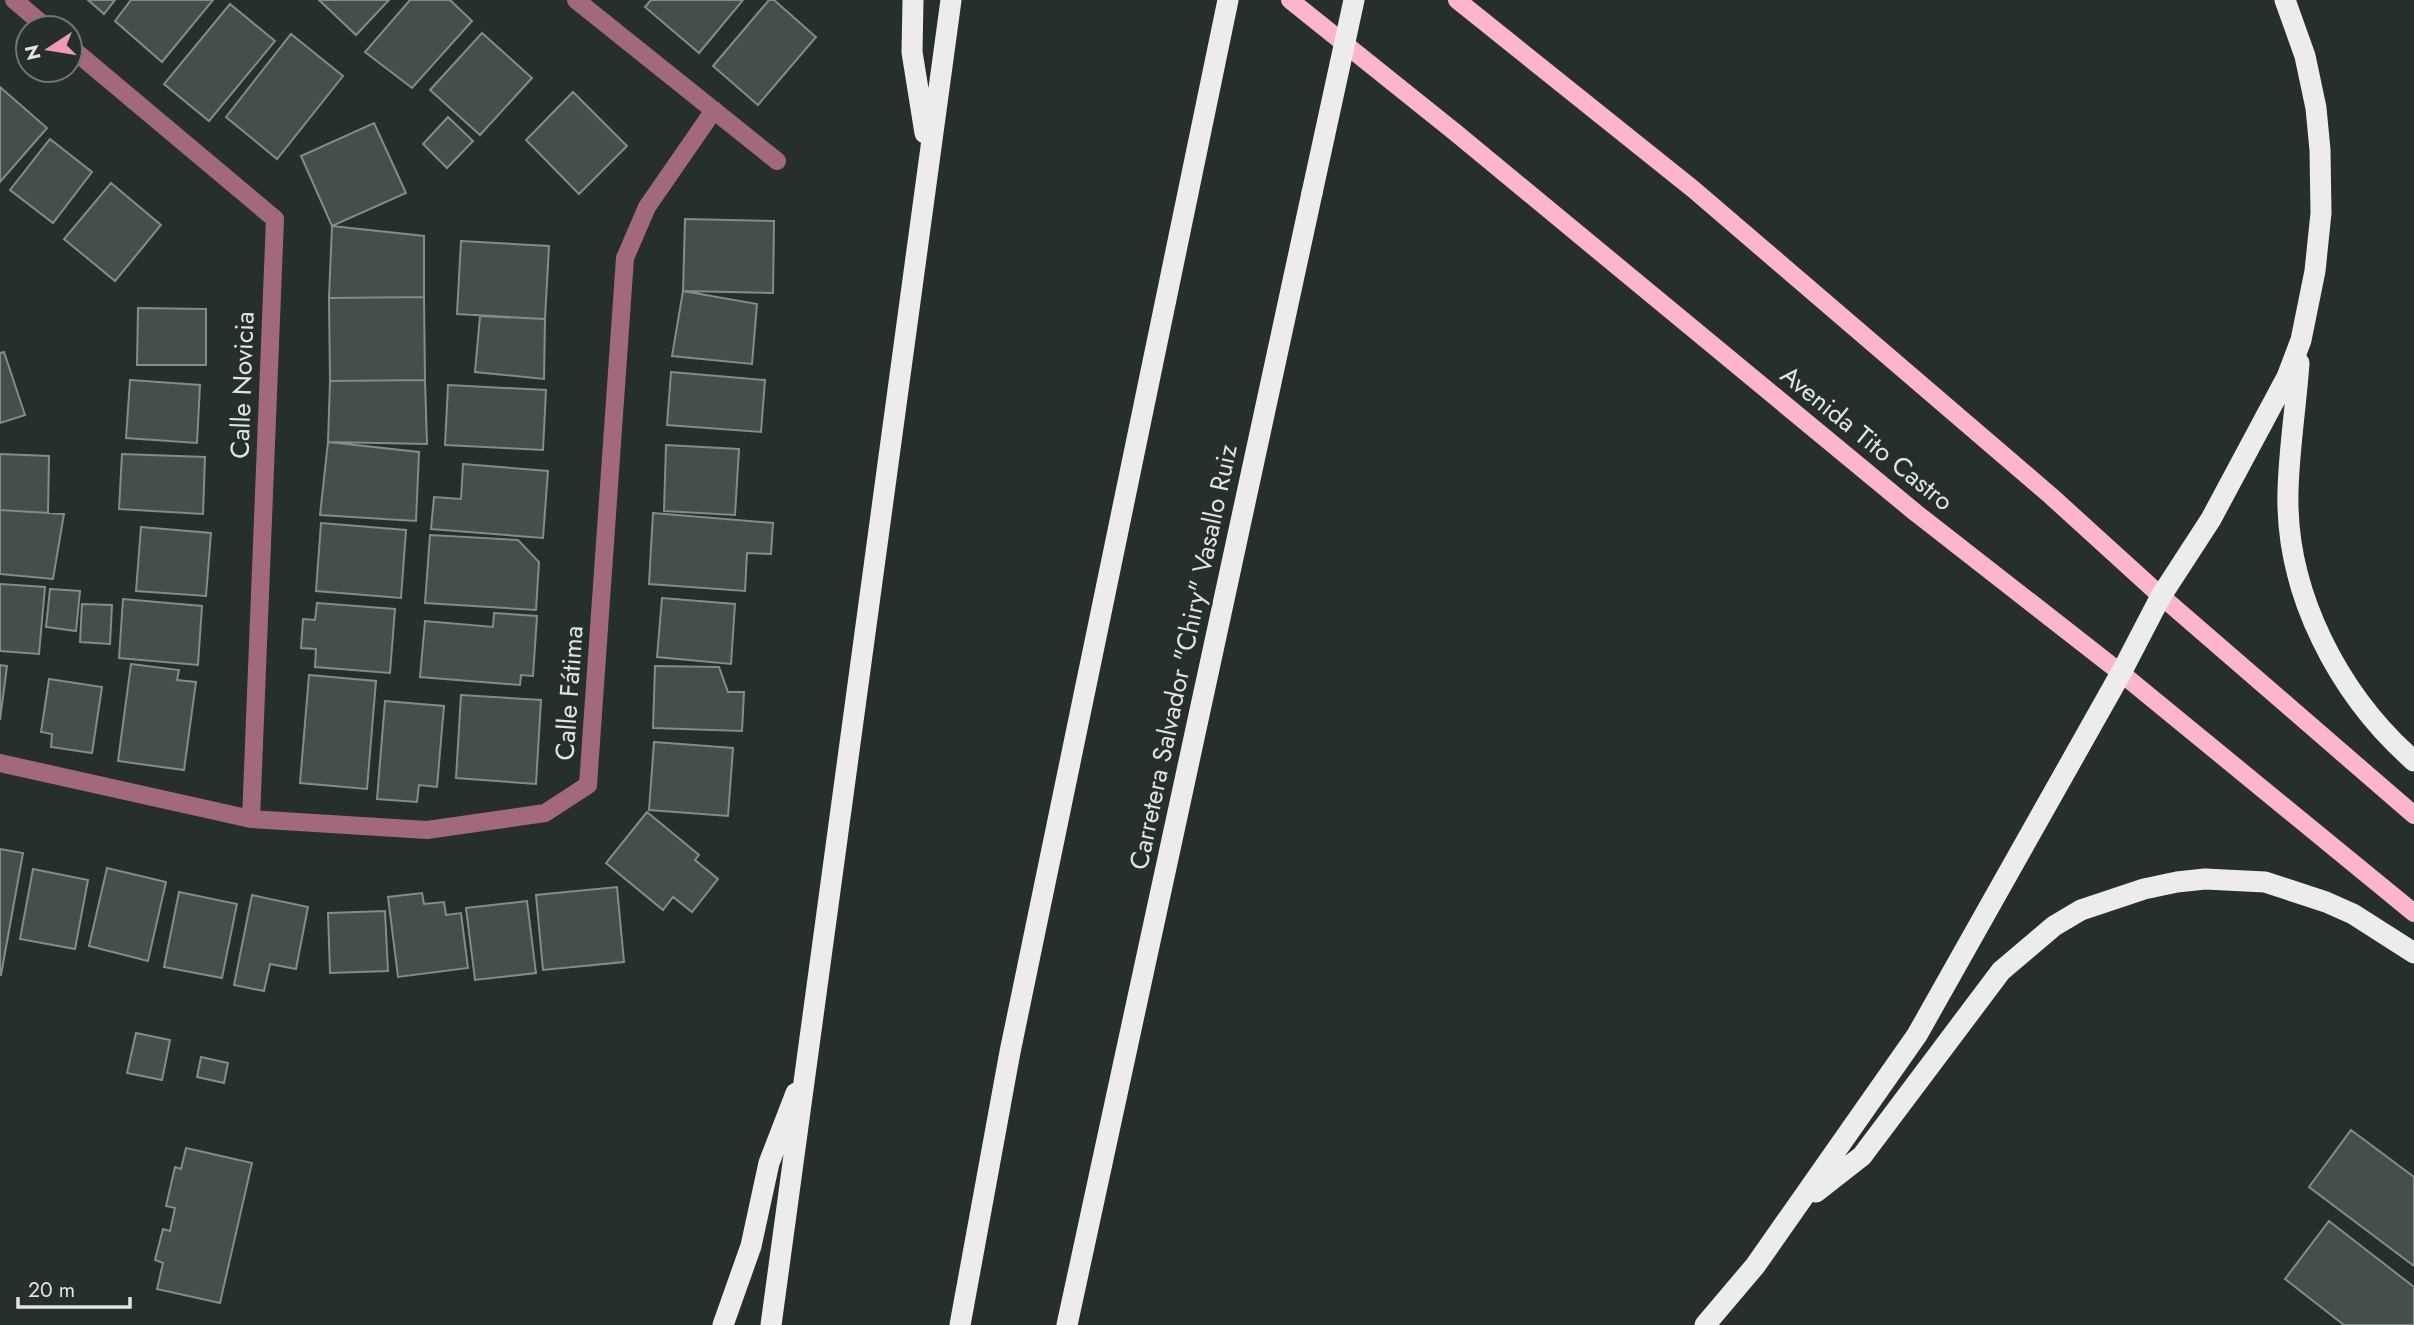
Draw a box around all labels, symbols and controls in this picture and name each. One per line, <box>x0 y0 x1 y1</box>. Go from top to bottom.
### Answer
north arrow <box>14 14 84 84</box>
text: N <box>18 42 48 63</box>
street label: Calle Novicia <box>220 311 264 459</box>
street label: Avenida Tito Castro <box>1772 356 1962 520</box>
street label: Carretera Salvador "Chiry" Vasallo Ruiz <box>1119 441 1247 873</box>
street label: Calle Fátima <box>545 624 593 762</box>
scale bar <box>18 1266 130 1310</box>
text: 20 m <box>28 1275 75 1305</box>

